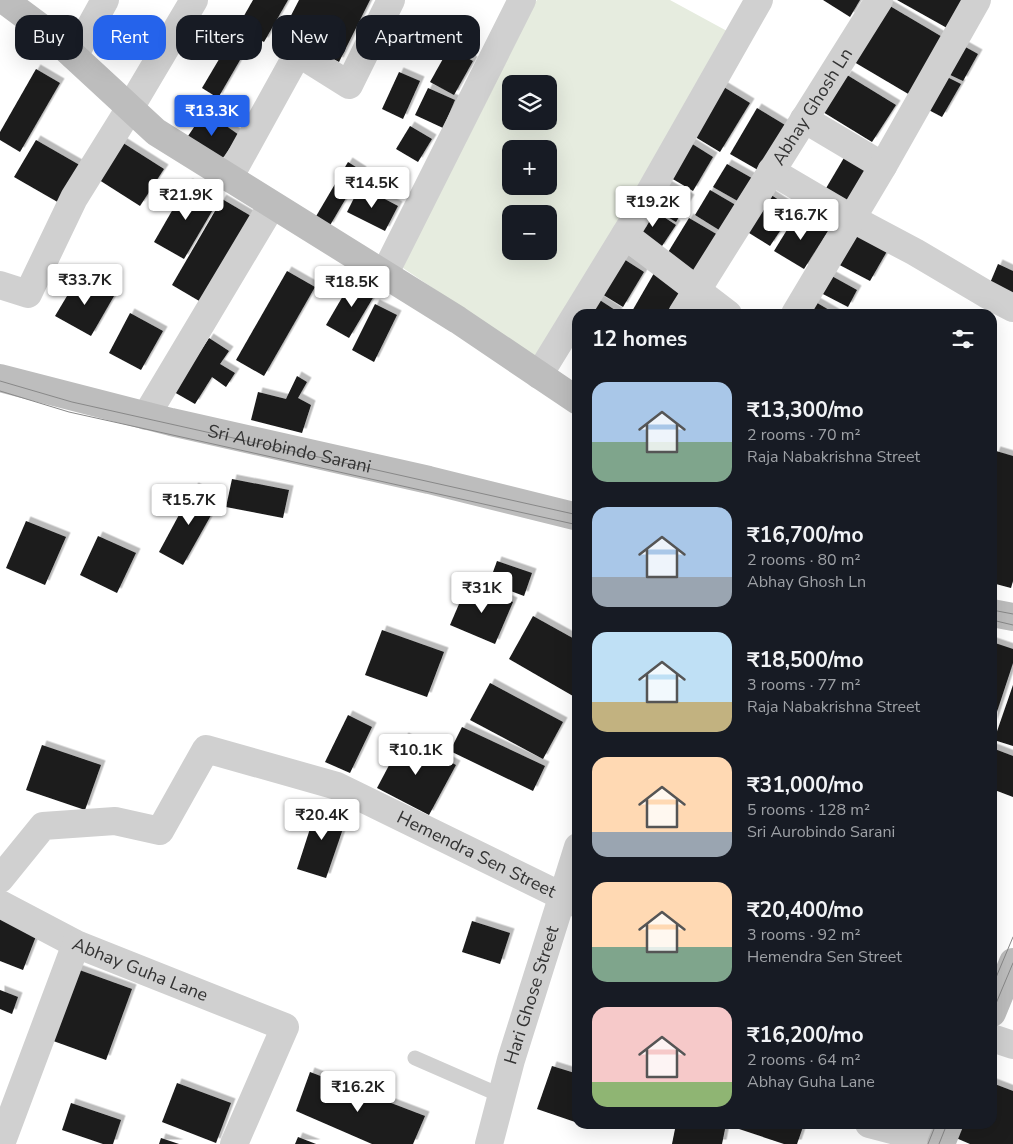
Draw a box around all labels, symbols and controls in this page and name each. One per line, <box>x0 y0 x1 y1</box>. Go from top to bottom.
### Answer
chip: Buy <box>15 15 83 60</box>
chip: Rent <box>93 15 166 60</box>
chip: Filters <box>176 15 262 60</box>
chip: New <box>272 15 346 60</box>
chip: Apartment <box>356 15 480 60</box>
street label: Abhay Ghosh Ln <box>766 43 858 170</box>
map controls <box>502 75 557 260</box>
button: layers <box>502 75 557 130</box>
pin: ₹13.3K <box>171 94 253 137</box>
text: ₹13.3K <box>186 100 239 122</box>
button: + <box>502 140 557 195</box>
pin: ₹14.5K <box>331 166 413 209</box>
text: ₹14.5K <box>346 172 399 194</box>
pin: ₹21.9K <box>145 178 227 221</box>
text: ₹21.9K <box>160 184 213 206</box>
pin: ₹19.2K <box>612 186 694 228</box>
text: ₹19.2K <box>627 191 680 213</box>
pin: ₹16.7K <box>760 198 842 241</box>
text: ₹16.7K <box>775 204 828 226</box>
button: − <box>502 205 557 260</box>
pin: ₹33.7K <box>44 264 126 306</box>
pin: ₹18.5K <box>311 266 393 308</box>
text: ₹33.7K <box>59 269 112 291</box>
text: ₹18.5K <box>326 271 379 293</box>
text: 12 homes <box>592 325 687 353</box>
icon: filters <box>949 325 977 353</box>
text: ₹13,300/mo <box>747 396 864 424</box>
icon: home <box>632 402 692 462</box>
street label: Sri Aurobindo Sarani <box>205 419 374 479</box>
text: 2 rooms · 70 m² <box>747 424 860 446</box>
text: Raja Nabakrishna Street <box>747 446 920 468</box>
pin: ₹15.7K <box>148 484 230 526</box>
text: ₹15.7K <box>163 489 216 511</box>
text: ₹16,700/mo <box>747 521 864 549</box>
icon: home <box>632 527 692 587</box>
text: 2 rooms · 80 m² <box>747 549 860 571</box>
text: Abhay Ghosh Ln <box>747 571 866 593</box>
pin: ₹31K <box>452 572 512 614</box>
text: ₹31K <box>462 577 502 599</box>
text: ₹18,500/mo <box>747 646 864 674</box>
icon: home <box>632 652 692 712</box>
text: 3 rooms · 77 m² <box>747 674 860 696</box>
text: Raja Nabakrishna Street <box>747 696 920 718</box>
pin: ₹10.1K <box>375 734 457 776</box>
text: ₹10.1K <box>390 739 443 761</box>
text: ₹31,000/mo <box>747 771 864 799</box>
icon: home <box>632 777 692 837</box>
pin: ₹20.4K <box>281 798 363 841</box>
text: 5 rooms · 128 m² <box>747 799 870 821</box>
text: ₹20.4K <box>296 804 349 826</box>
street label: Hemendra Sen Street <box>393 805 561 904</box>
text: Sri Aurobindo Sarani <box>747 821 895 843</box>
text: ₹20,400/mo <box>747 896 864 924</box>
icon: home <box>632 902 692 962</box>
street label: Hari Ghose Street <box>498 922 565 1067</box>
text: 3 rooms · 92 m² <box>747 924 860 946</box>
street label: Abhay Guha Lane <box>69 932 212 1007</box>
text: Hemendra Sen Street <box>747 946 902 968</box>
text: ₹16,200/mo <box>747 1021 864 1049</box>
icon: home <box>632 1027 692 1087</box>
text: 2 rooms · 64 m² <box>747 1049 860 1071</box>
pin: ₹16.2K <box>317 1070 399 1113</box>
text: Abhay Guha Lane <box>747 1071 875 1093</box>
text: ₹16.2K <box>332 1076 385 1098</box>

